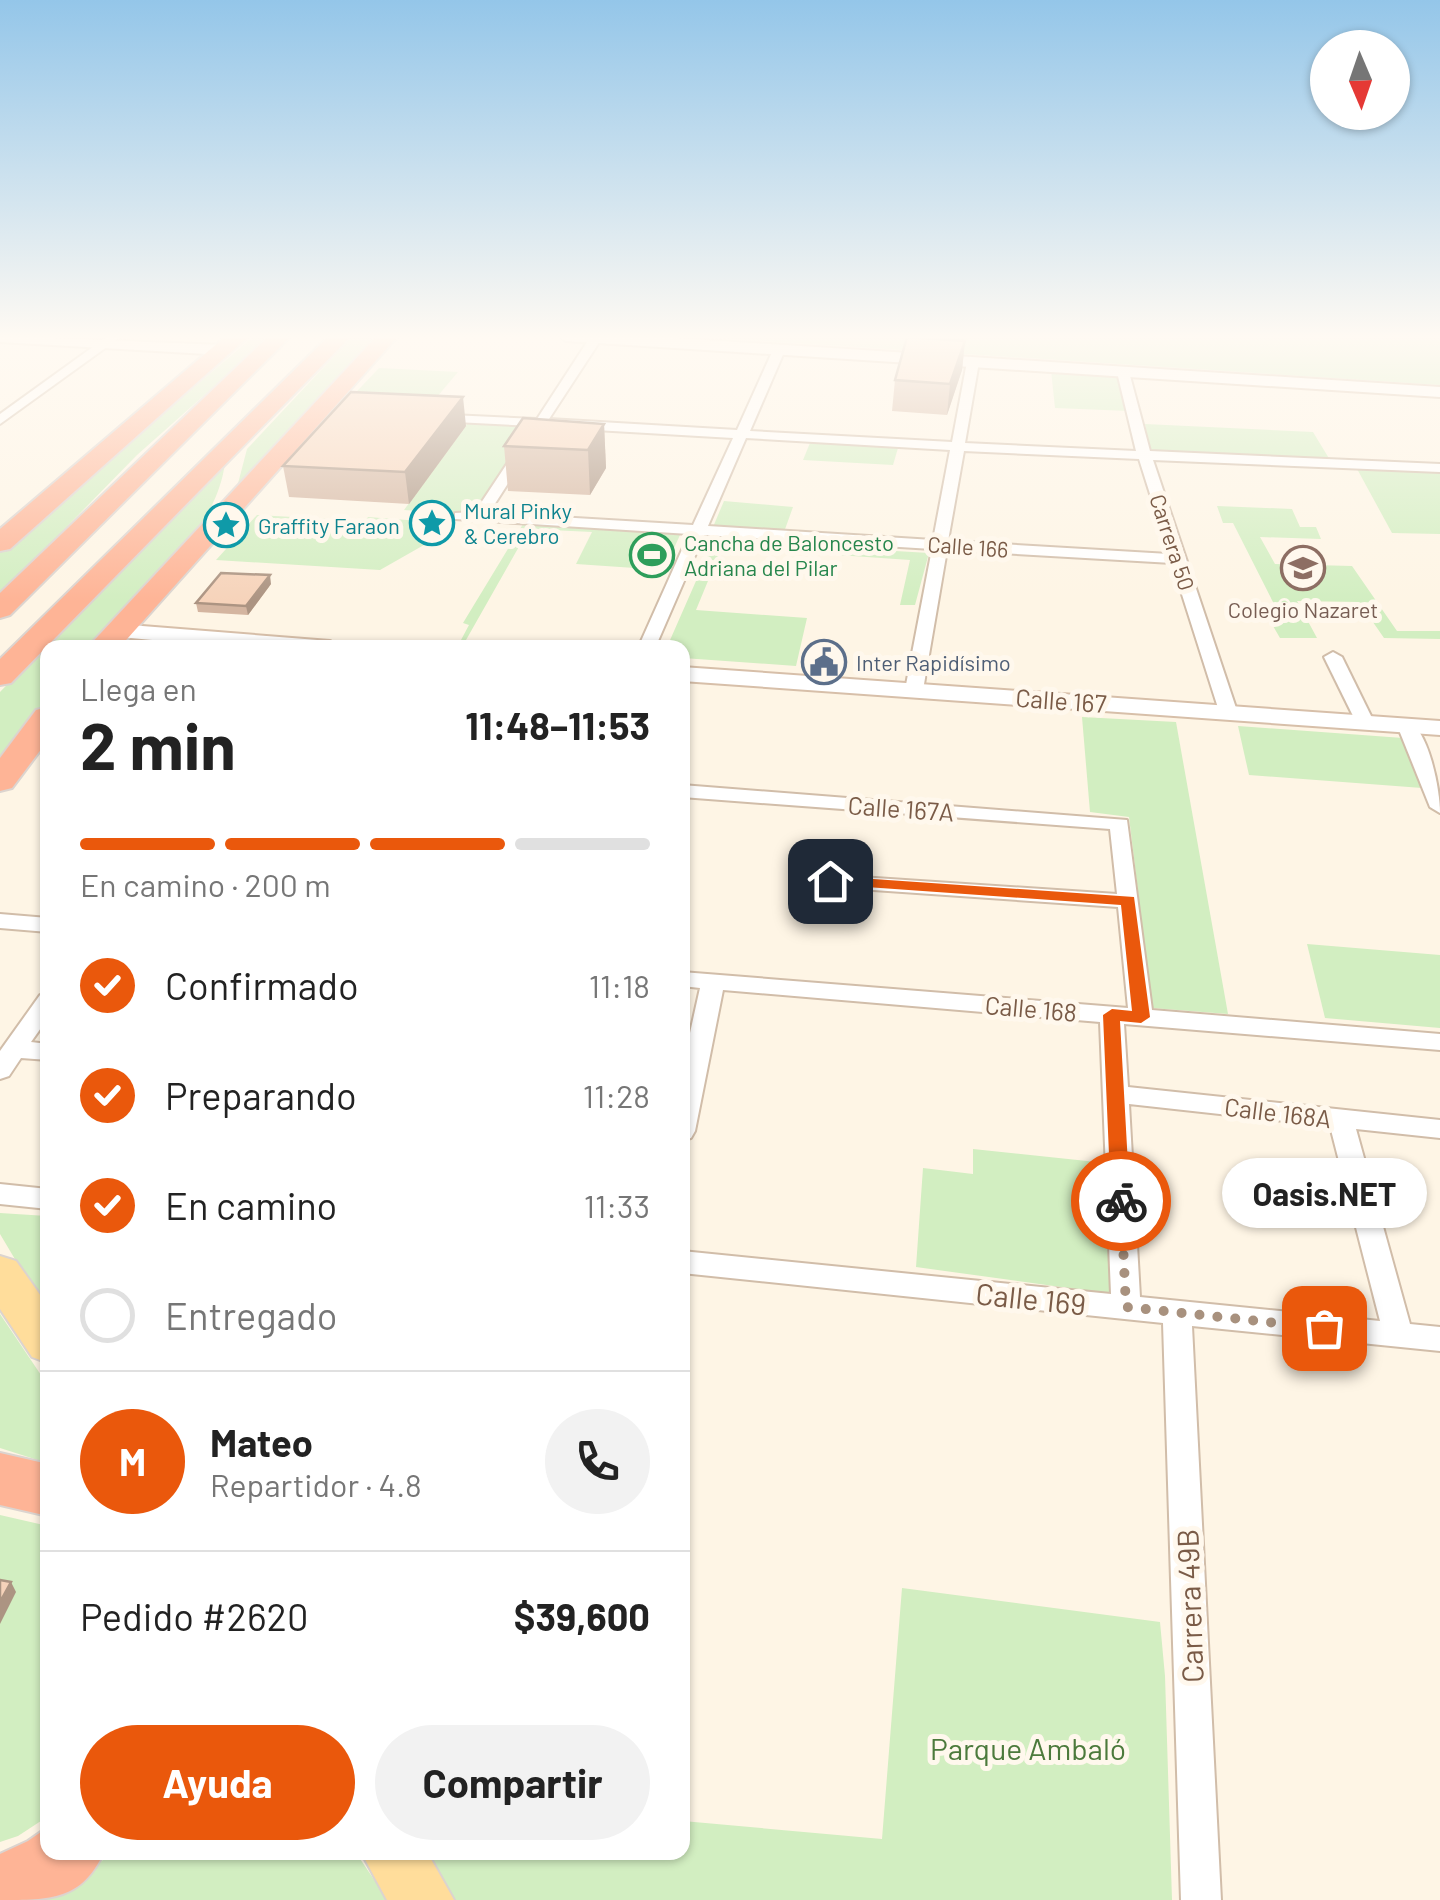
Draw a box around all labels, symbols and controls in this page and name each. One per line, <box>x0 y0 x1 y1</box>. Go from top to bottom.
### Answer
north arrow <box>1310 30 1410 130</box>
map controls <box>1310 30 1410 130</box>
street label: Carrera 50 <box>1145 491 1201 593</box>
place label: Mural Pinky & Cerebro <box>464 497 572 548</box>
place icon: Mural Pinky & Cerebro <box>409 500 455 546</box>
place icon: Graffity Faraon <box>203 502 249 548</box>
place label: Graffity Faraon <box>258 512 400 538</box>
place label: Cancha de Baloncesto Adriana del Pilar <box>684 529 894 580</box>
street label: Calle 166 <box>927 530 1009 562</box>
sports icon: Cancha de Baloncesto Adriana del Pilar <box>629 532 675 578</box>
school or university icon: Colegio Nazaret <box>1280 545 1326 591</box>
place label: Colegio Nazaret <box>1228 596 1378 622</box>
public building icon: Inter Rapidísimo <box>801 639 847 685</box>
place label: Inter Rapidísimo <box>856 649 1011 675</box>
text: Llega en <box>80 669 197 707</box>
street label: Calle 167 <box>1015 682 1108 718</box>
text: 11:48–11:53 <box>465 702 650 748</box>
text: 2 min <box>80 705 236 783</box>
street label: Calle 167A <box>847 789 955 827</box>
pin <box>788 839 873 924</box>
icon: home <box>803 854 858 909</box>
text: En camino · 200 m <box>80 865 331 903</box>
icon: check <box>80 958 135 1013</box>
text: Confirmado <box>165 962 359 1008</box>
text: 11:18 <box>589 966 650 1004</box>
street label: Calle 168 <box>984 989 1078 1027</box>
icon: check <box>80 1068 135 1123</box>
text: Preparando <box>165 1072 357 1118</box>
text: 11:28 <box>583 1076 650 1114</box>
street label: Calle 168A <box>1223 1091 1333 1133</box>
courier <box>1071 1151 1171 1251</box>
callout: Oasis.NET <box>1222 1158 1426 1228</box>
icon: bike <box>1094 1174 1149 1229</box>
text: Oasis.NET <box>1252 1174 1397 1212</box>
icon: check <box>80 1178 135 1233</box>
text: En camino <box>165 1182 337 1228</box>
text: 11:33 <box>584 1186 650 1224</box>
street label: Calle 169 <box>974 1274 1088 1322</box>
pin <box>1282 1286 1367 1371</box>
text: Entregado <box>165 1292 337 1338</box>
icon: bag <box>1297 1301 1352 1356</box>
button: phone <box>545 1409 650 1514</box>
text: Mateo <box>210 1419 313 1465</box>
text: M <box>119 1438 146 1484</box>
text: Repartidor · 4.8 <box>210 1465 422 1503</box>
street label: Carrera 49B <box>1168 1528 1210 1684</box>
text: Pedido #2620 <box>80 1593 308 1639</box>
text: $39,600 <box>514 1593 650 1639</box>
button: Ayuda <box>80 1725 355 1840</box>
button: Compartir <box>375 1725 650 1840</box>
park label: Parque Ambaló <box>930 1730 1126 1766</box>

